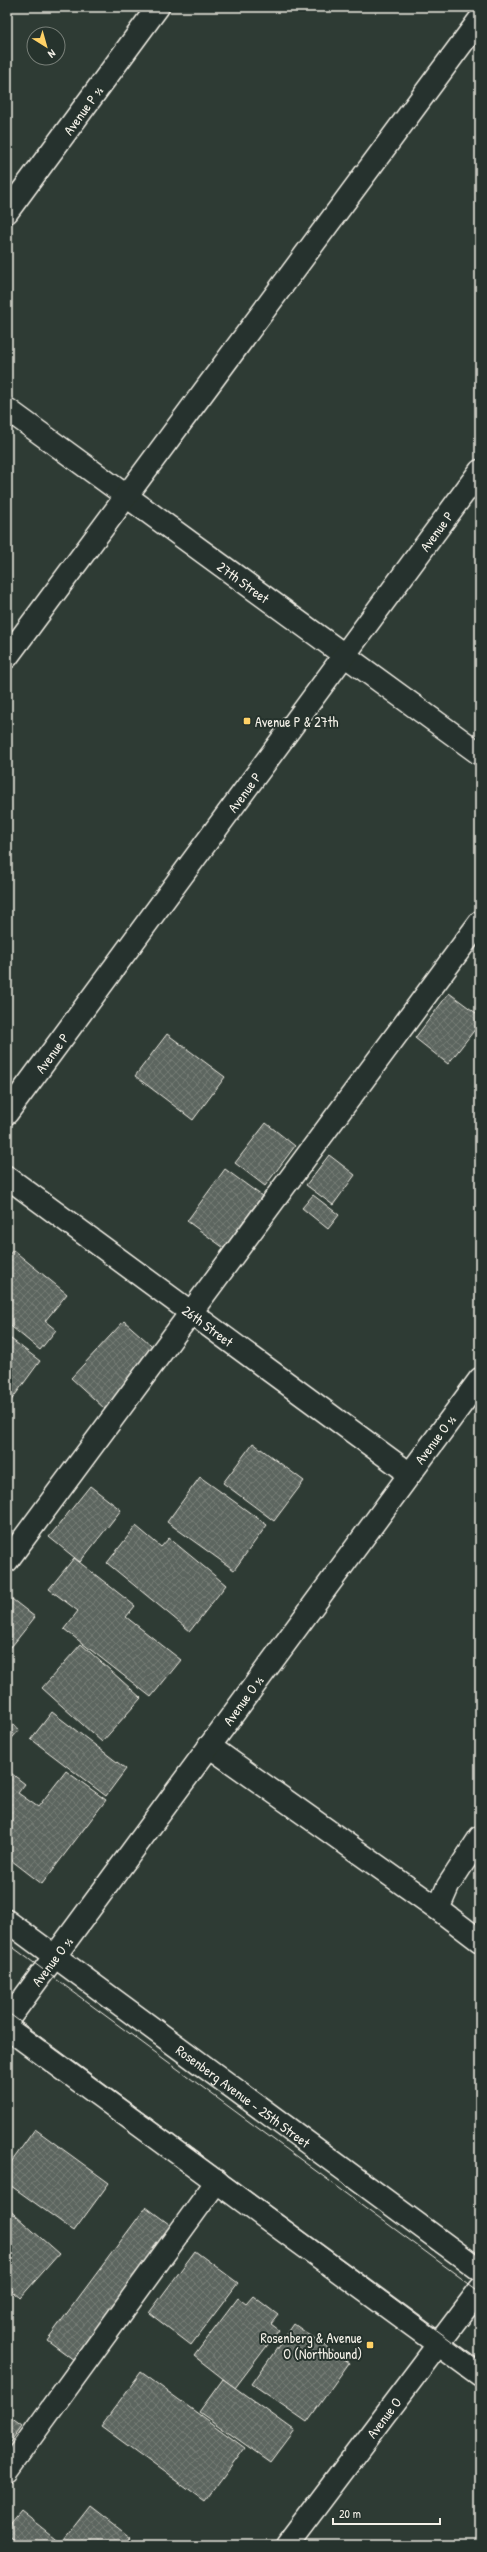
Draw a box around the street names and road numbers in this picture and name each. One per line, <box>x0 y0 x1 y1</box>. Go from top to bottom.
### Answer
street label: Avenue P ½ <box>59 81 107 139</box>
street label: Avenue P <box>415 507 457 555</box>
street label: 27th Street <box>214 556 274 607</box>
street label: Avenue P <box>223 768 265 816</box>
street label: Avenue P <box>30 1029 73 1077</box>
street label: 26th Street <box>179 1300 238 1350</box>
street label: Avenue O ½ <box>410 1410 460 1468</box>
street label: Avenue O ½ <box>218 1671 268 1729</box>
street label: Avenue O ½ <box>27 1932 77 1990</box>
street label: Rosenberg Avenue - 25th Street <box>173 2040 315 2151</box>
street label: Avenue O <box>362 2393 405 2442</box>

